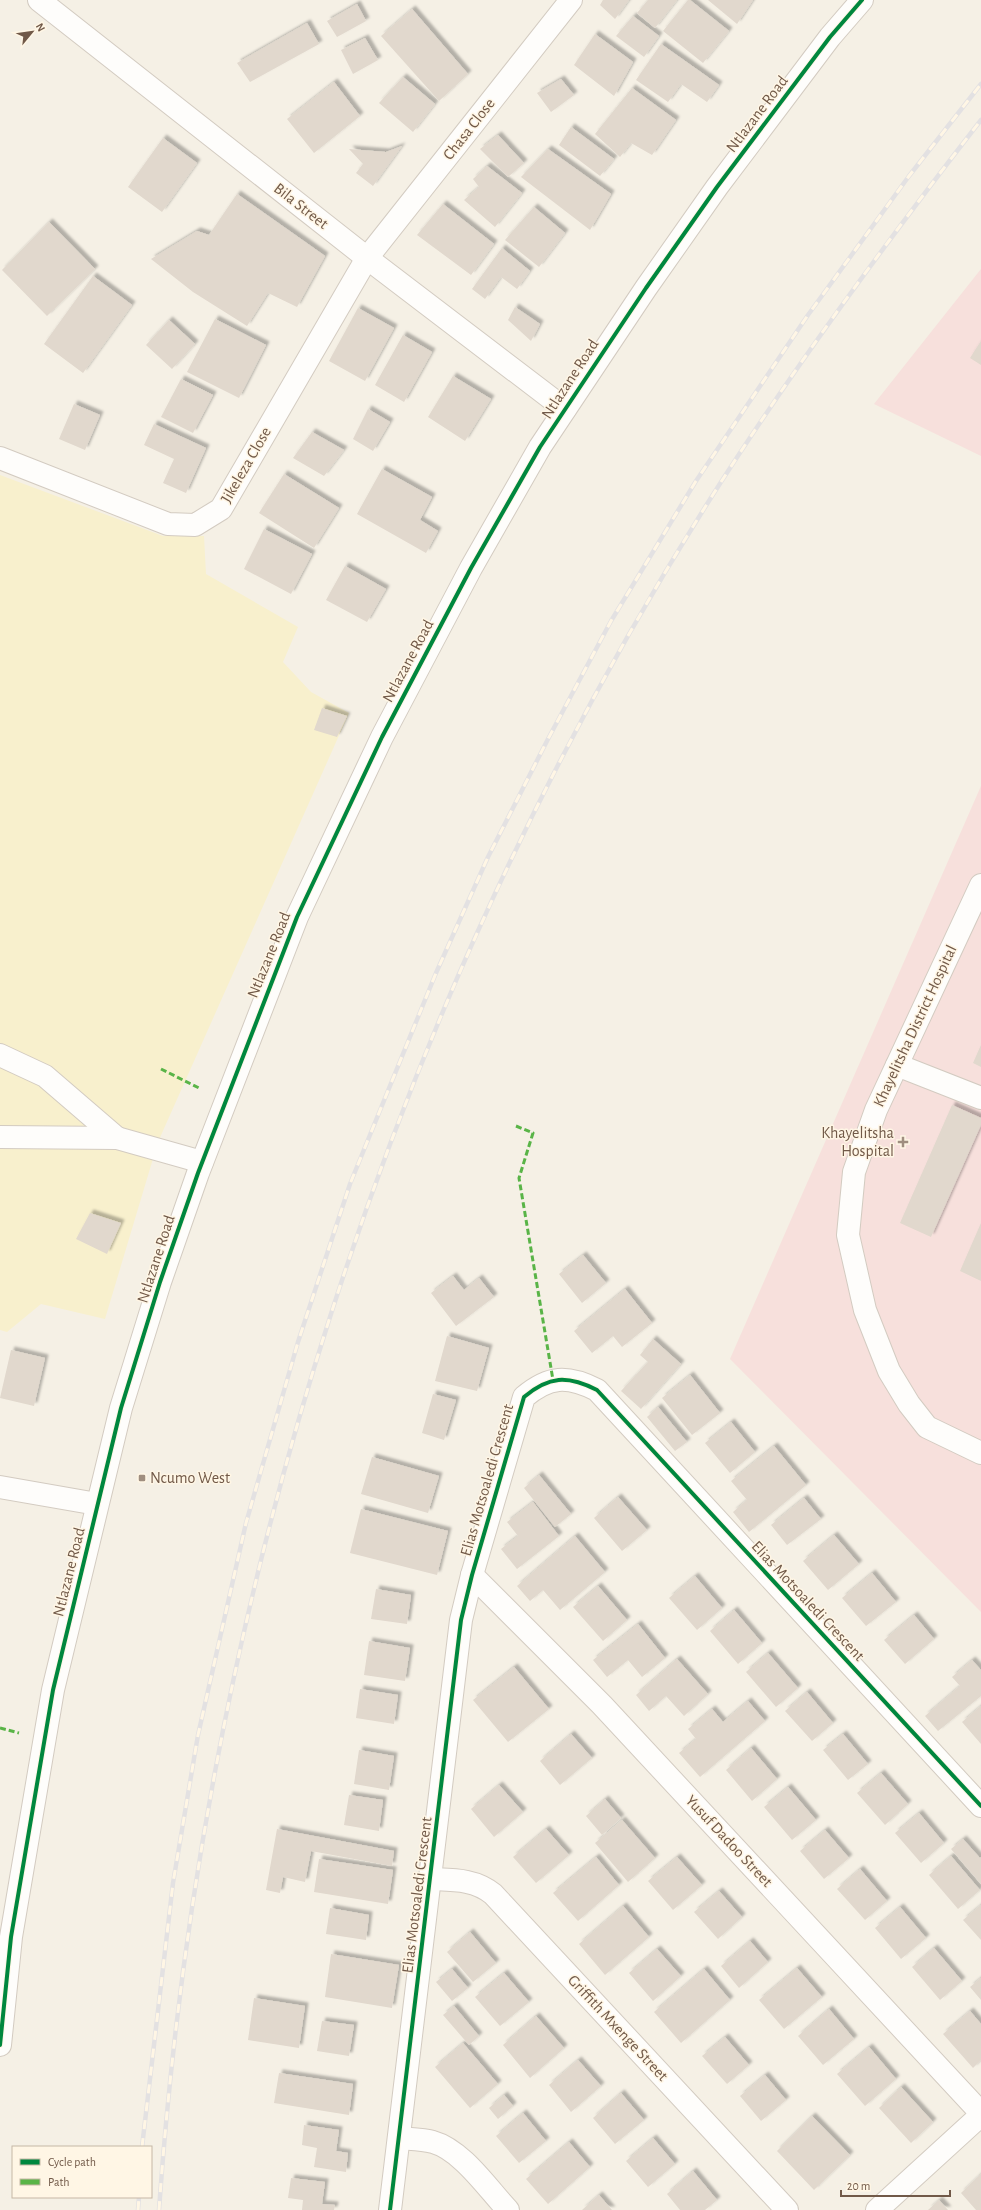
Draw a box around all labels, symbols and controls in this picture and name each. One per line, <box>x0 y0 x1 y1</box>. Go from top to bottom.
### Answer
north arrow <box>12 12 52 52</box>
text: N <box>34 21 47 33</box>
street label: Ntlazane Road <box>723 73 791 155</box>
street label: Chasa Close <box>440 95 498 163</box>
street label: Bila Street <box>271 180 331 232</box>
street label: Ntlazane Road <box>538 336 602 422</box>
street label: Jikeleza Close <box>218 424 274 506</box>
street label: Ntlazane Road <box>380 617 436 705</box>
street label: Ntlazane Road <box>245 910 293 1000</box>
street label: Khayelitsha District Hospital <box>870 943 960 1110</box>
place label: Khayelitsha Hospital <box>821 1125 894 1159</box>
marker: Khayelitsha Hospital <box>897 1136 909 1148</box>
street label: Ntlazane Road <box>134 1213 178 1305</box>
street label: Elias Motsoaledi Crescent <box>458 1402 516 1558</box>
place label: Ncumo West <box>150 1470 230 1486</box>
marker: Ncumo West <box>137 1473 147 1483</box>
street label: Ntlazane Road <box>50 1526 88 1618</box>
street label: Elias Motsoaledi Crescent <box>748 1538 868 1664</box>
street label: Yusuf Dadoo Street <box>683 1792 775 1890</box>
street label: Elias Motsoaledi Crescent <box>399 1816 435 1974</box>
street label: Griffith Mxenge Street <box>565 1972 671 2084</box>
legend <box>12 2146 152 2198</box>
text: Cycle path <box>48 2156 96 2169</box>
scale bar <box>841 2172 950 2198</box>
text: Path <box>48 2176 70 2188</box>
text: 20 m <box>847 2180 870 2192</box>

